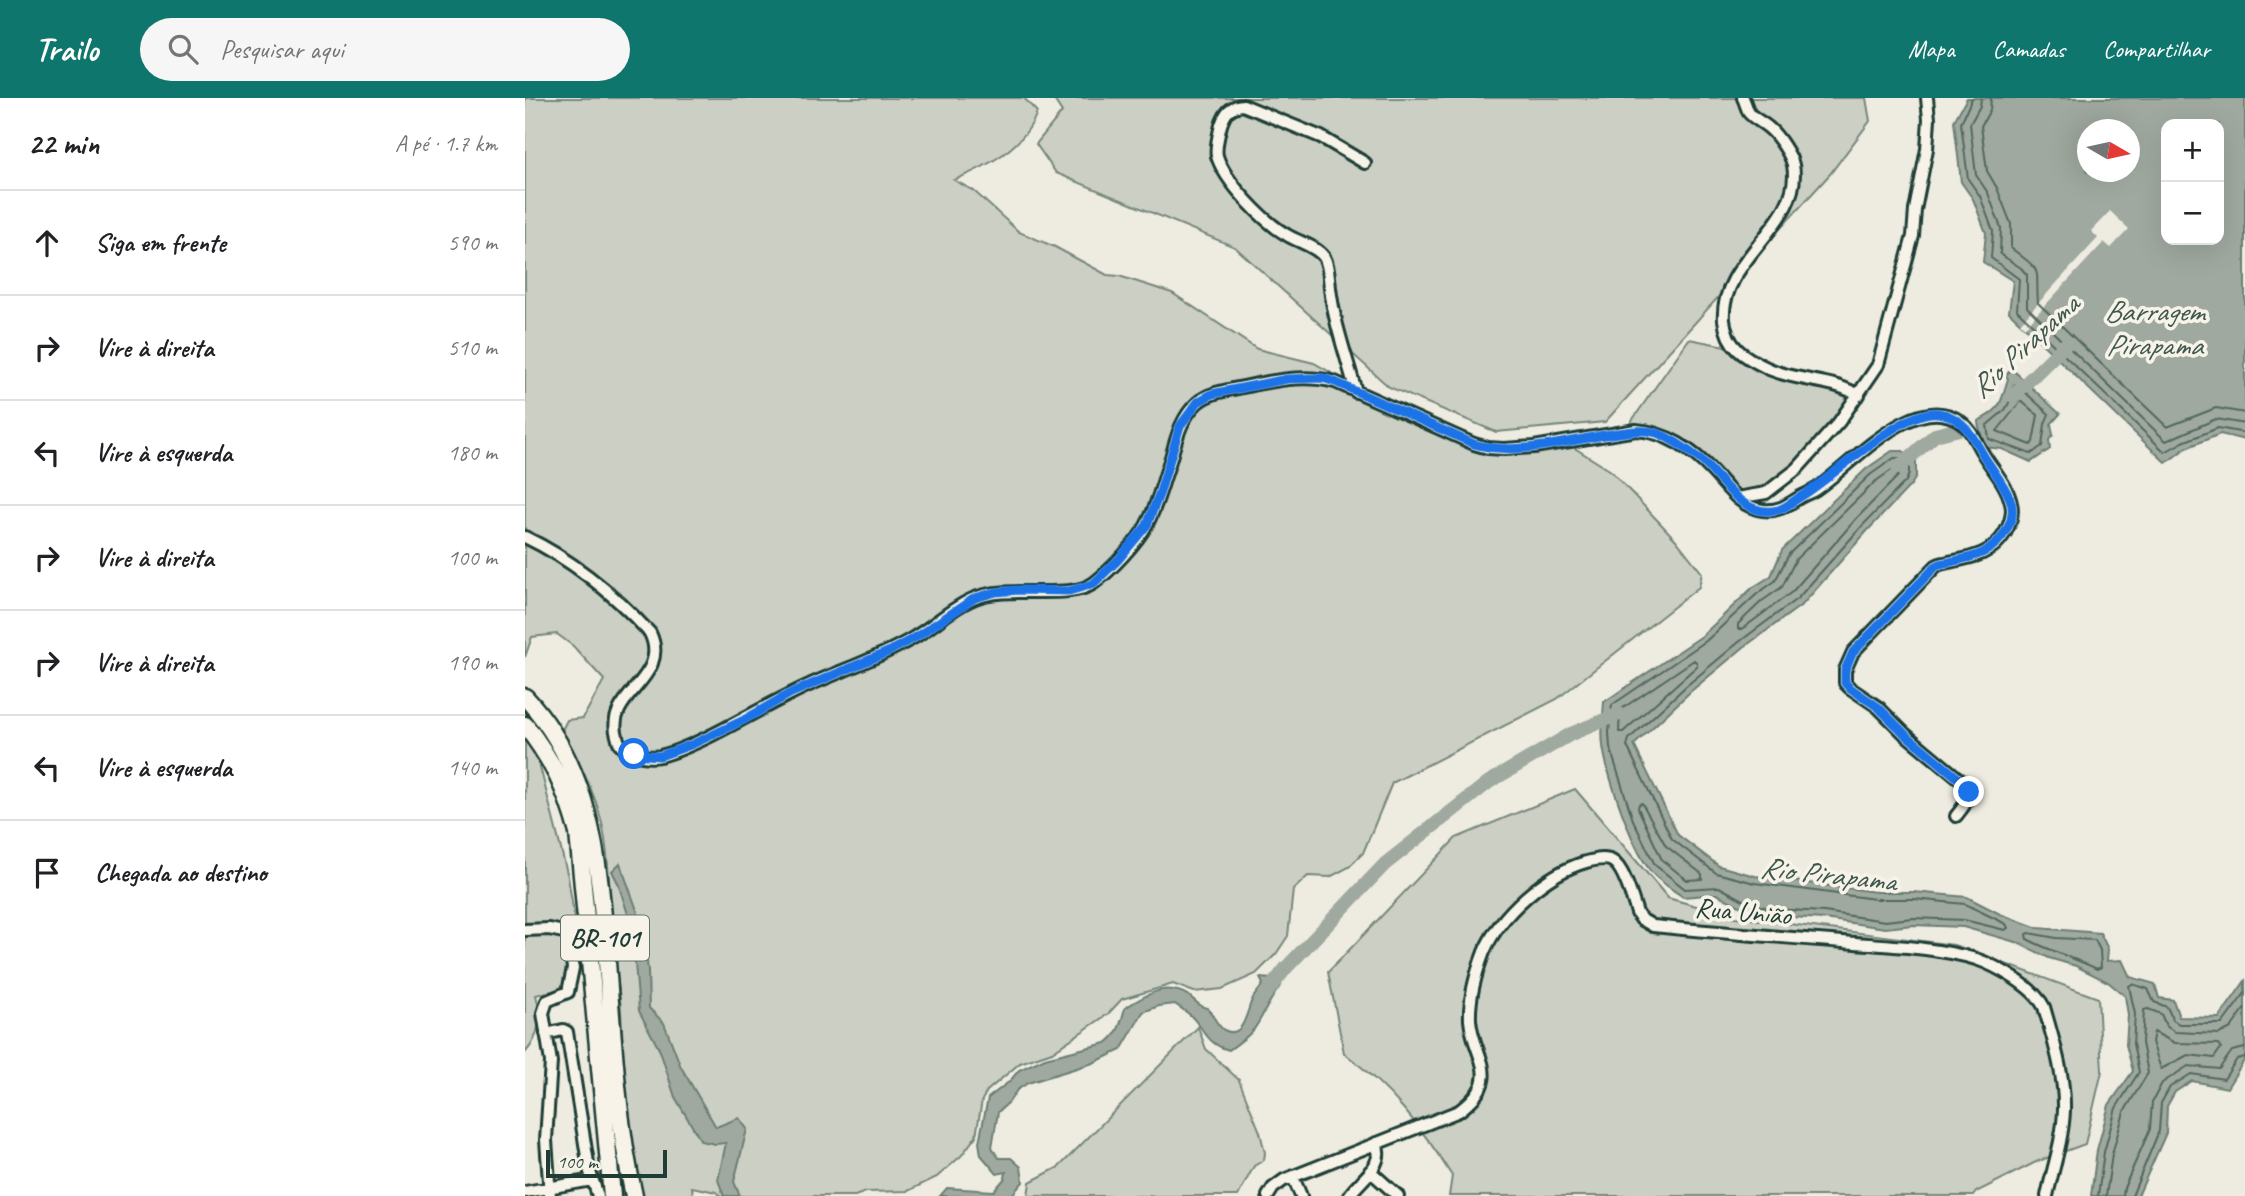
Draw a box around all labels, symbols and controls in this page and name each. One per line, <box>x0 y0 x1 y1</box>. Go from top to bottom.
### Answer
search box <box>140 18 630 81</box>
text: Trailo <box>35 28 98 70</box>
icon: search <box>164 30 202 68</box>
text: Pesquisar aqui <box>220 33 344 66</box>
text: Mapa <box>1908 34 1955 64</box>
text: Camadas <box>1993 34 2065 64</box>
text: Compartilhar <box>2103 34 2210 64</box>
north arrow <box>2077 119 2140 182</box>
map controls <box>2161 119 2224 245</box>
button: + <box>2161 119 2224 182</box>
text: 22 min <box>28 125 99 163</box>
text: A pé · 1.7 km <box>395 129 497 158</box>
button: − <box>2161 182 2224 245</box>
icon: ahead <box>28 224 66 262</box>
text: Siga em frente <box>95 226 226 259</box>
text: 590 m <box>448 228 497 257</box>
water label: Rio Pirapama <box>1961 283 2089 406</box>
water label: Barragem Pirapama <box>2104 292 2207 364</box>
icon: right <box>28 329 66 367</box>
text: Vire à direita <box>95 331 214 364</box>
text: 510 m <box>448 333 497 362</box>
icon: left <box>28 434 66 472</box>
text: Vire à esquerda <box>95 436 232 469</box>
text: 180 m <box>448 438 497 467</box>
icon: right <box>28 539 66 577</box>
text: Vire à direita <box>95 541 214 574</box>
text: 100 m <box>448 543 497 572</box>
icon: right <box>28 644 66 682</box>
text: Vire à direita <box>95 646 214 679</box>
text: 190 m <box>448 648 497 677</box>
route start <box>618 738 649 769</box>
icon: left <box>28 749 66 787</box>
text: Vire à esquerda <box>95 751 232 784</box>
text: 140 m <box>448 753 497 782</box>
route end <box>1953 776 1984 807</box>
water label: Rio Pirapama <box>1759 848 1901 900</box>
icon: arrive <box>28 854 66 892</box>
text: Chegada ao destino <box>95 856 267 889</box>
street label: Rua União <box>1694 889 1794 933</box>
road number: BR-101 <box>561 916 649 960</box>
scale bar <box>546 1147 667 1179</box>
text: 100 m <box>557 1150 598 1174</box>

